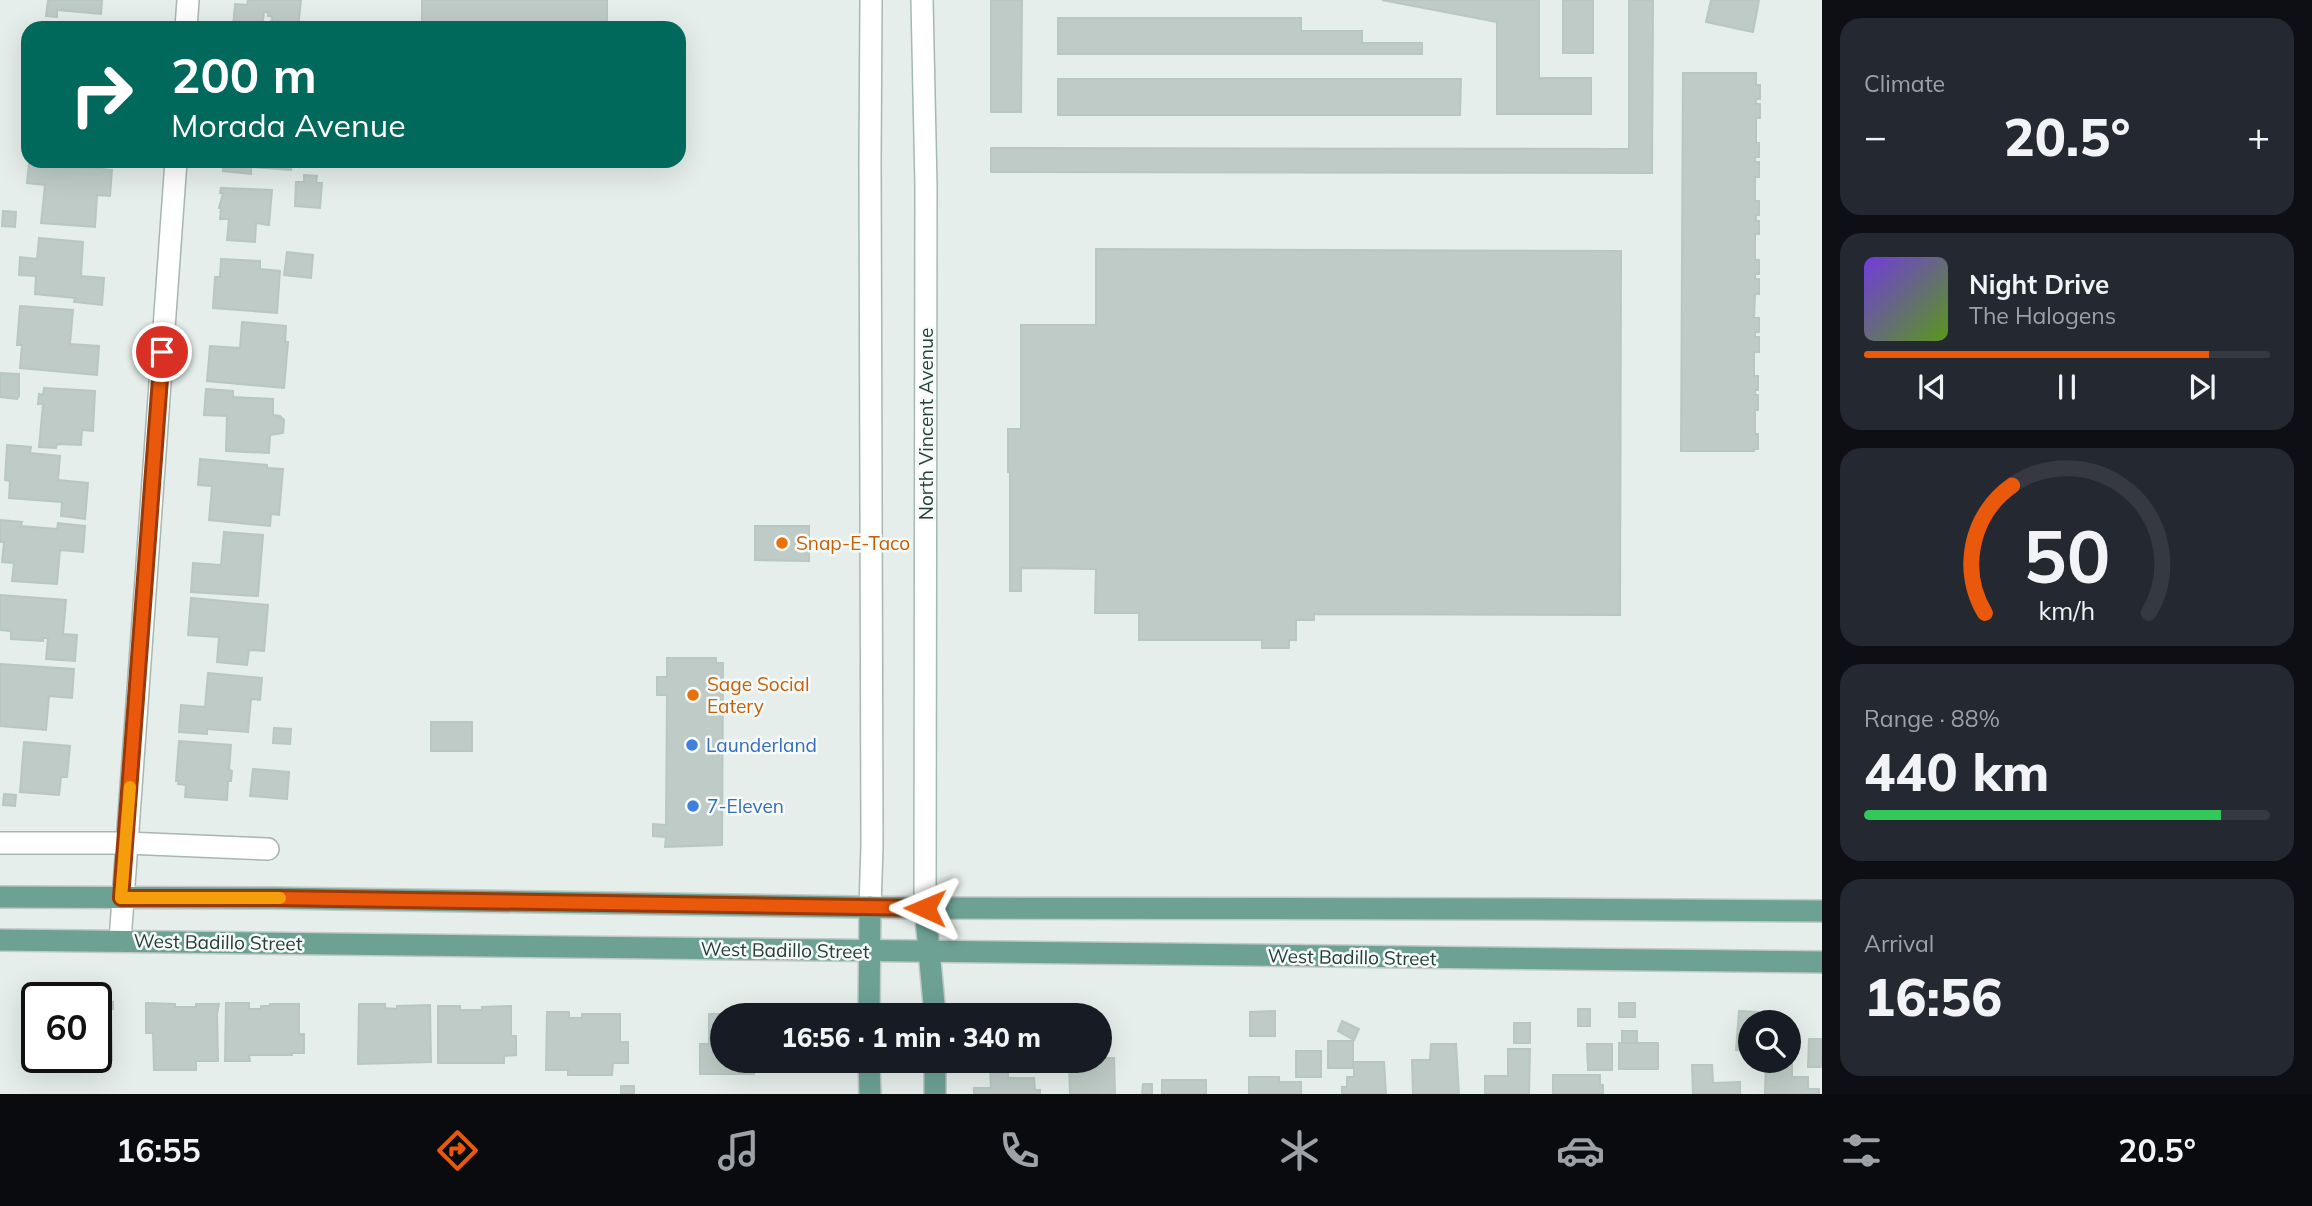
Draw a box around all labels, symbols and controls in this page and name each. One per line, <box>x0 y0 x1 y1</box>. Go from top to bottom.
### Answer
text: 200 m <box>171 44 317 105</box>
icon: right <box>56 49 147 140</box>
text: Climate <box>1864 69 1945 98</box>
text: 20.5° <box>2003 104 2131 169</box>
text: Morada Avenue <box>171 105 406 145</box>
text: − <box>1864 112 1887 160</box>
text: + <box>2247 112 2270 160</box>
text: Night Drive <box>1969 268 2109 301</box>
text: The Halogens <box>1969 301 2116 330</box>
pin <box>132 322 192 382</box>
street label: North Vincent Avenue <box>914 328 938 520</box>
icon: arrive <box>143 333 181 371</box>
icon: previous <box>1913 368 1951 406</box>
icon: pause <box>2048 368 2086 406</box>
icon: next <box>2183 368 2221 406</box>
text: 50 <box>2023 510 2111 601</box>
place label: Snap-E-Taco <box>796 531 910 555</box>
marker: Snap-E-Taco <box>774 535 790 551</box>
text: km/h <box>2039 595 2095 626</box>
place label: Sage Social Eatery <box>707 672 810 718</box>
marker: Sage Social Eatery <box>685 687 701 703</box>
text: Range · 88% <box>1864 704 2000 733</box>
place label: Launderland <box>706 733 817 757</box>
marker: Launderland <box>684 737 700 753</box>
text: 440 km <box>1864 739 2049 804</box>
place label: 7-Eleven <box>707 794 784 818</box>
marker: 7-Eleven <box>685 798 701 814</box>
position arrow <box>888 871 962 945</box>
street label: West Badillo Street <box>133 929 303 955</box>
text: Arrival <box>1864 929 1934 958</box>
street label: West Badillo Street <box>700 937 870 963</box>
street label: West Badillo Street <box>1267 944 1437 970</box>
text: 16:56 <box>1864 964 2002 1029</box>
speed limit sign: 60 <box>21 982 112 1073</box>
map controls <box>1738 1010 1801 1073</box>
button: search <box>1738 1010 1801 1073</box>
text: 16:56 · 1 min · 340 m <box>781 1021 1041 1054</box>
icon: directions <box>433 1126 482 1175</box>
icon: music <box>714 1126 763 1175</box>
icon: phone <box>995 1126 1044 1175</box>
icon: climate <box>1275 1126 1324 1175</box>
icon: car <box>1556 1126 1605 1175</box>
icon: filters <box>1837 1126 1886 1175</box>
text: 16:55 <box>116 1130 201 1170</box>
text: 20.5° <box>2118 1130 2196 1170</box>

